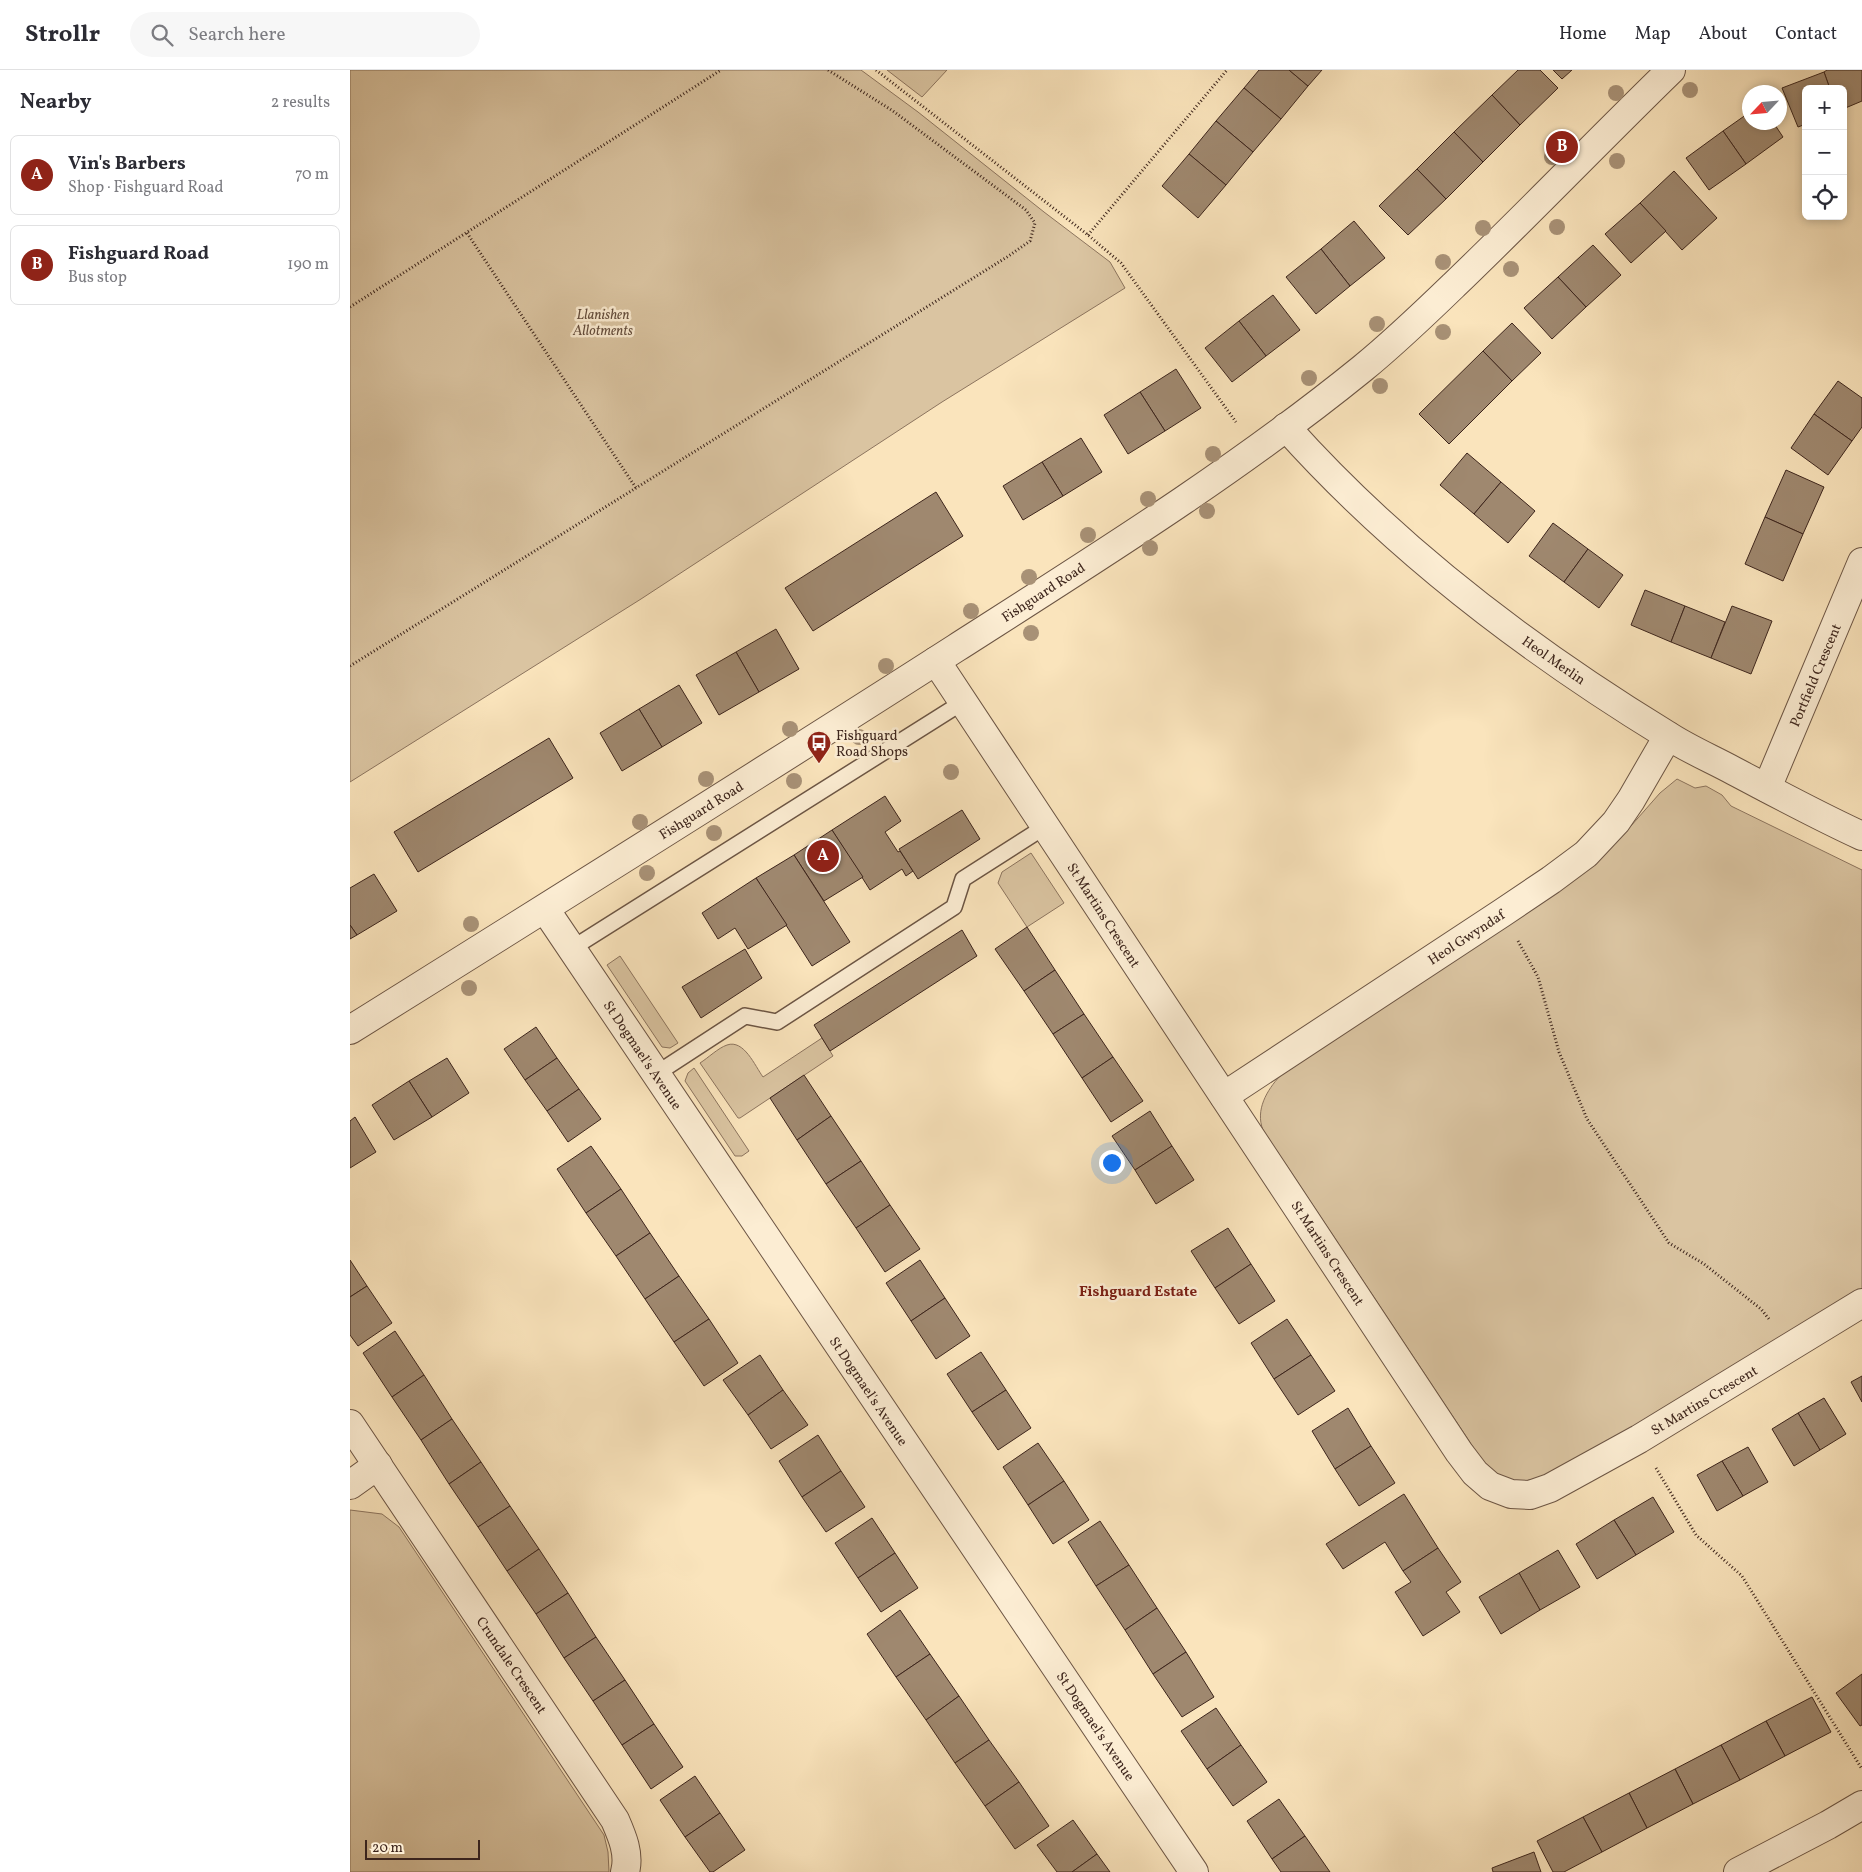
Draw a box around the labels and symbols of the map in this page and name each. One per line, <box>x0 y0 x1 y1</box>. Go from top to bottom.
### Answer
north arrow <box>1742 85 1787 130</box>
pin: B <box>1546 128 1578 166</box>
park label: Llanishen Allotments <box>572 306 633 341</box>
street label: Fishguard Road <box>998 559 1089 627</box>
street label: Portfield Crescent <box>1786 621 1847 730</box>
street label: Heol Merlin <box>1518 632 1589 690</box>
place label: Fishguard Road Shops <box>836 727 908 762</box>
bus stop icon: Fishguard Road Shops <box>806 730 832 764</box>
street label: Fishguard Road <box>656 778 748 845</box>
pin: A <box>807 837 839 875</box>
street label: St Martins Crescent <box>1062 860 1144 972</box>
street label: Heol Gwyndaf <box>1425 906 1510 970</box>
street label: St Dogmael's Avenue <box>598 998 686 1114</box>
your location <box>1099 1150 1125 1176</box>
street label: St Martins Crescent <box>1286 1198 1368 1310</box>
district label: Fishguard Estate <box>1079 1282 1197 1303</box>
street label: St Dogmael's Avenue <box>824 1334 912 1450</box>
street label: St Martins Crescent <box>1648 1362 1762 1441</box>
street label: Crundale Crescent <box>471 1613 550 1718</box>
street label: St Dogmael's Avenue <box>1051 1669 1139 1785</box>
scale bar <box>365 1837 480 1860</box>

